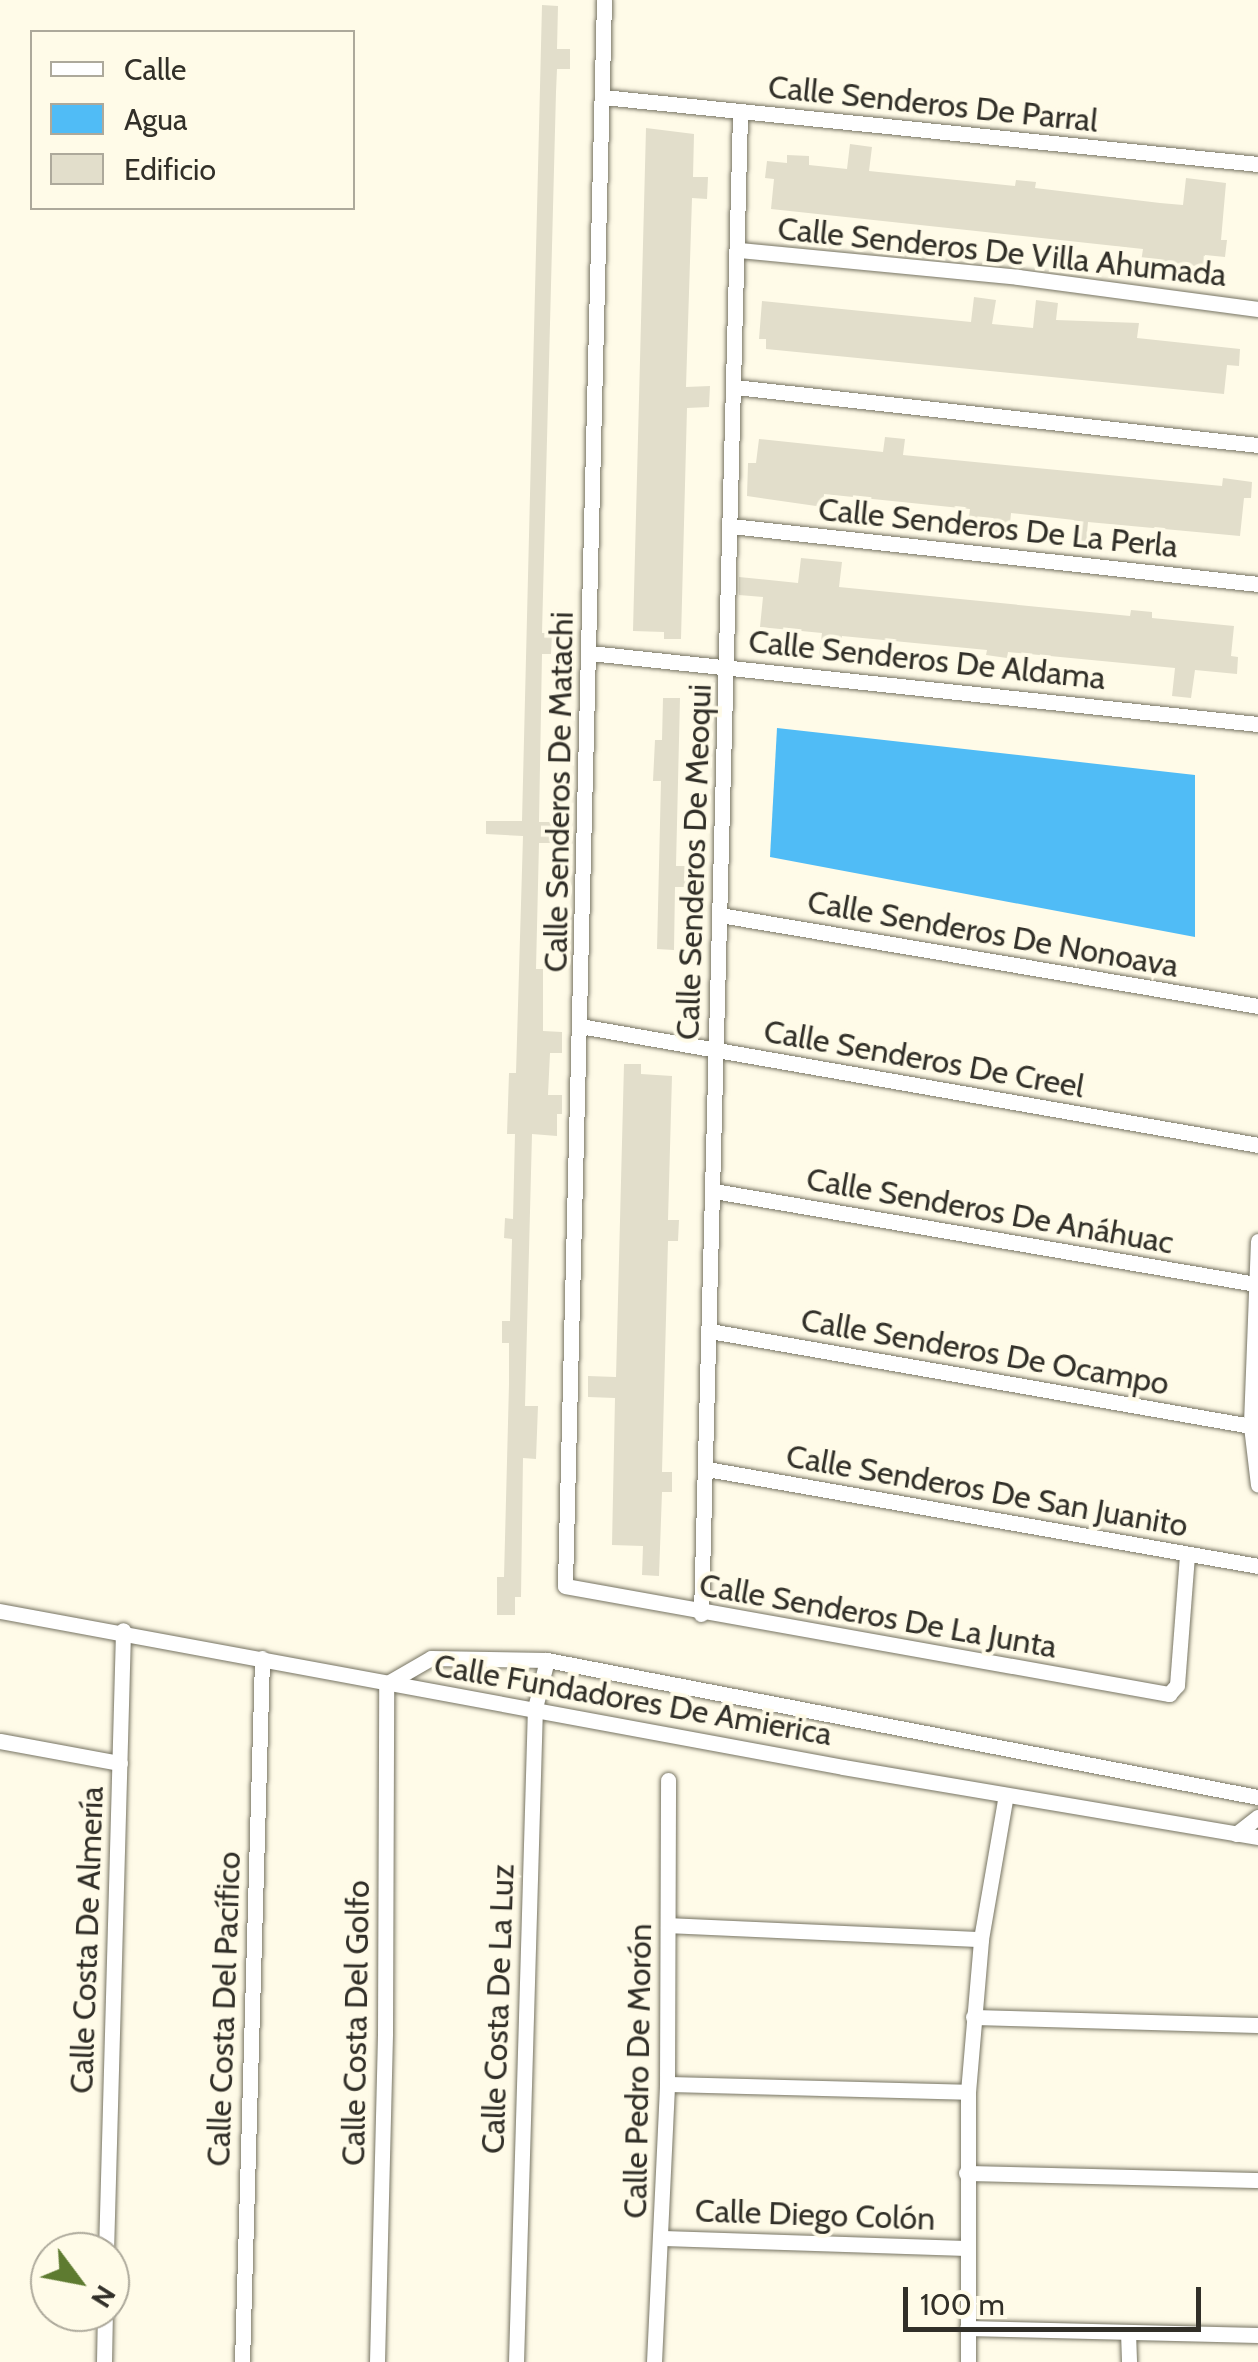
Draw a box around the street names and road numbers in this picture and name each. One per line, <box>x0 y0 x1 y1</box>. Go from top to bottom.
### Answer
street label: Calle Senderos De Parral <box>766 68 1100 140</box>
street label: Calle Senderos De Villa Ahumada <box>776 209 1228 295</box>
street label: Calle Senderos De La Perla <box>816 490 1180 566</box>
street label: Calle Senderos De Matachi <box>537 611 581 973</box>
street label: Calle Senderos De Aldama <box>747 622 1107 698</box>
street label: Calle Senderos De Meoqui <box>669 683 719 1041</box>
street label: Calle Senderos De Nonoava <box>805 882 1181 986</box>
street label: Calle Senderos De Creel <box>761 1012 1087 1106</box>
street label: Calle Senderos De Anáhuac <box>803 1160 1177 1262</box>
street label: Calle Senderos De Ocampo <box>798 1301 1172 1403</box>
street label: Calle Senderos De San Juanito <box>783 1437 1191 1545</box>
street label: Calle Senderos De La Junta <box>696 1566 1060 1666</box>
street label: Calle Fundadores De Amierica <box>431 1646 835 1754</box>
street label: Calle Costa De Almería <box>62 1786 112 2094</box>
street label: Calle Costa Del Pacífico <box>199 1851 249 2167</box>
street label: Calle Costa De La Luz <box>474 1863 522 2155</box>
street label: Calle Costa Del Golfo <box>334 1880 378 2166</box>
street label: Calle Pedro De Morón <box>616 1923 660 2219</box>
street label: Calle Diego Colón <box>694 2192 936 2238</box>

